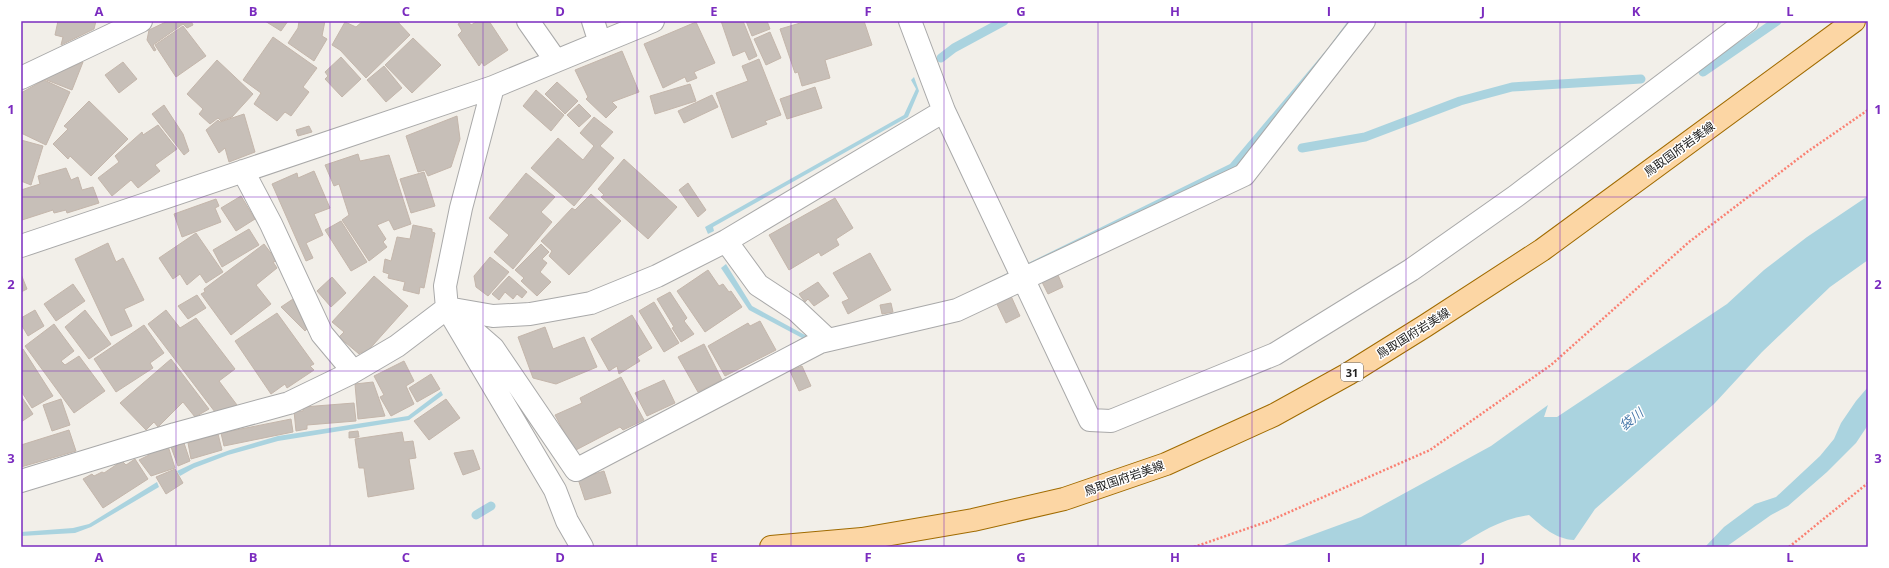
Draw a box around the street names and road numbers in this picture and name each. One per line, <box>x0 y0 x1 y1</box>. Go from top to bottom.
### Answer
street label: 鳥取国府岩美線 <box>1640 117 1718 181</box>
street label: 鳥取国府岩美線 <box>1373 304 1453 362</box>
road number: 31 <box>1341 363 1363 381</box>
street label: 鳥取国府岩美線 <box>1082 456 1166 500</box>

